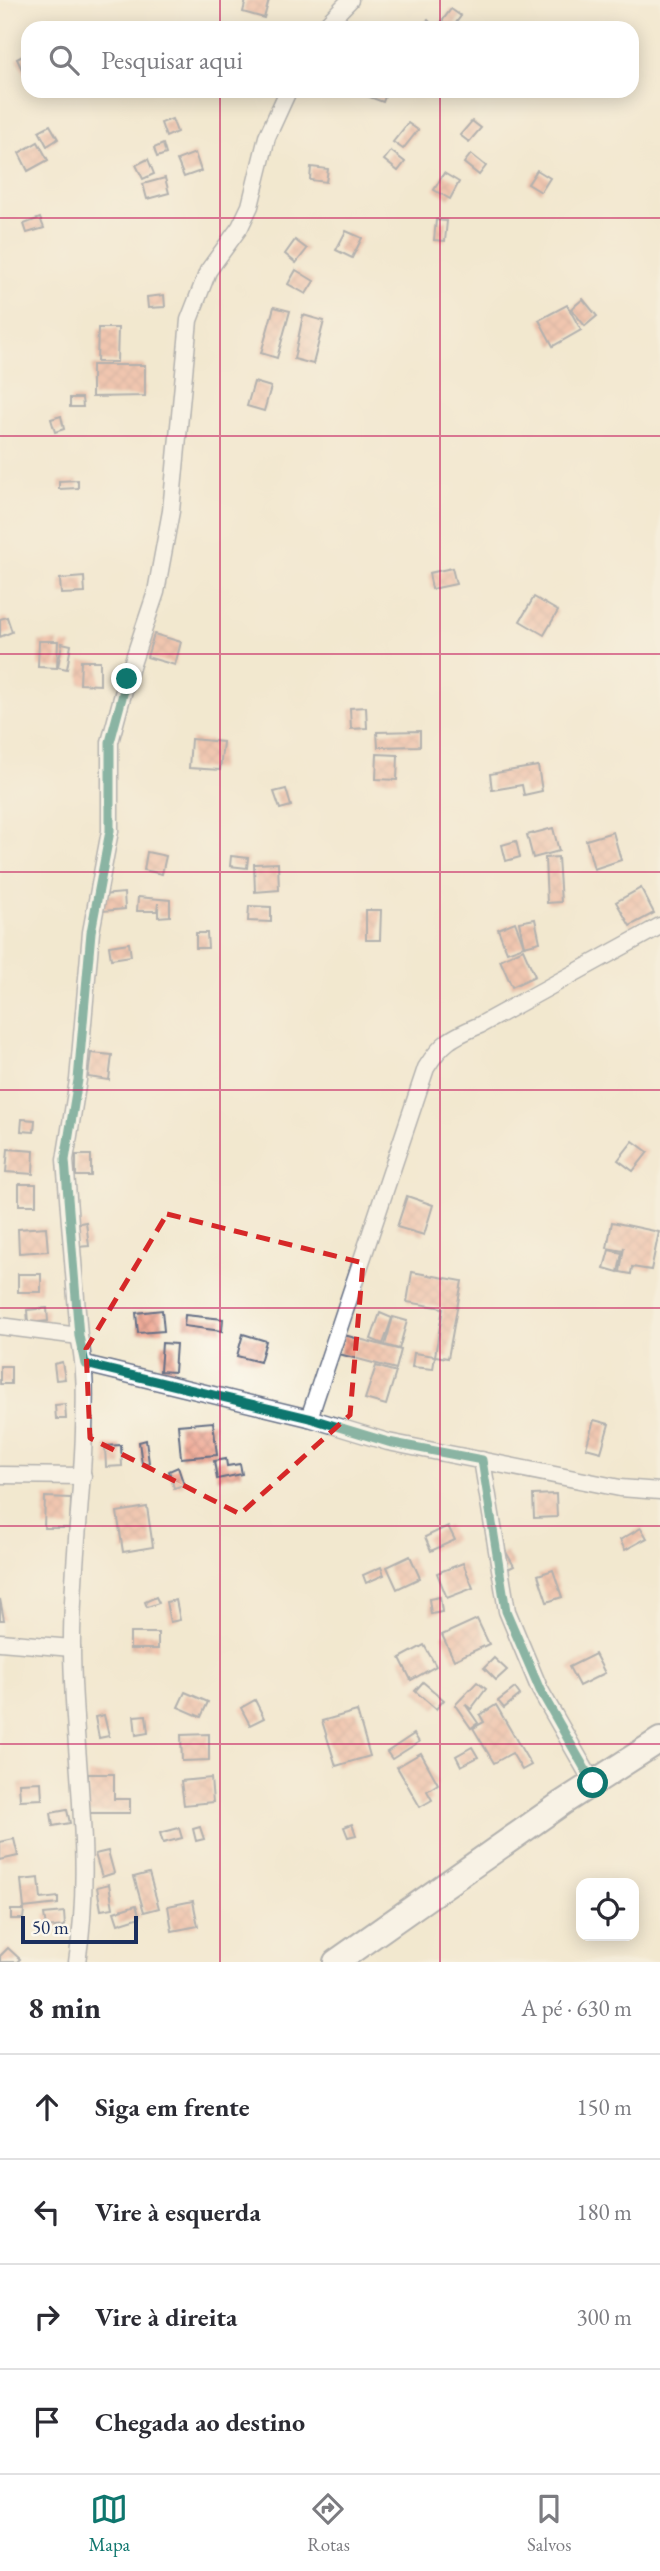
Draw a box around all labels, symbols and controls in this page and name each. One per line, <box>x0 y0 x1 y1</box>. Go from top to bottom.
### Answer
search box <box>21 21 639 98</box>
icon: search <box>45 41 83 79</box>
text: Pesquisar aqui <box>101 43 243 77</box>
route end <box>111 663 142 694</box>
route start <box>577 1767 608 1798</box>
map controls <box>576 1878 639 1941</box>
button: locate <box>576 1878 639 1941</box>
scale bar <box>21 1913 138 1945</box>
text: 50 m <box>32 1915 69 1940</box>
text: 8 min <box>28 1988 101 2027</box>
text: A pé · 630 m <box>521 1993 632 2023</box>
icon: ahead <box>28 2088 66 2126</box>
text: Siga em frente <box>95 2090 250 2124</box>
text: 150 m <box>576 2092 632 2122</box>
icon: left <box>28 2193 66 2231</box>
text: Vire à esquerda <box>95 2195 261 2229</box>
text: 180 m <box>576 2197 632 2227</box>
icon: right <box>28 2298 66 2336</box>
text: Vire à direita <box>95 2300 237 2334</box>
text: 300 m <box>576 2302 632 2332</box>
icon: arrive <box>28 2403 66 2441</box>
text: Chegada ao destino <box>95 2405 305 2439</box>
tab: Mapa <box>89 2490 130 2557</box>
tab: Rotas <box>307 2490 350 2557</box>
tab: Salvos <box>527 2490 571 2557</box>

